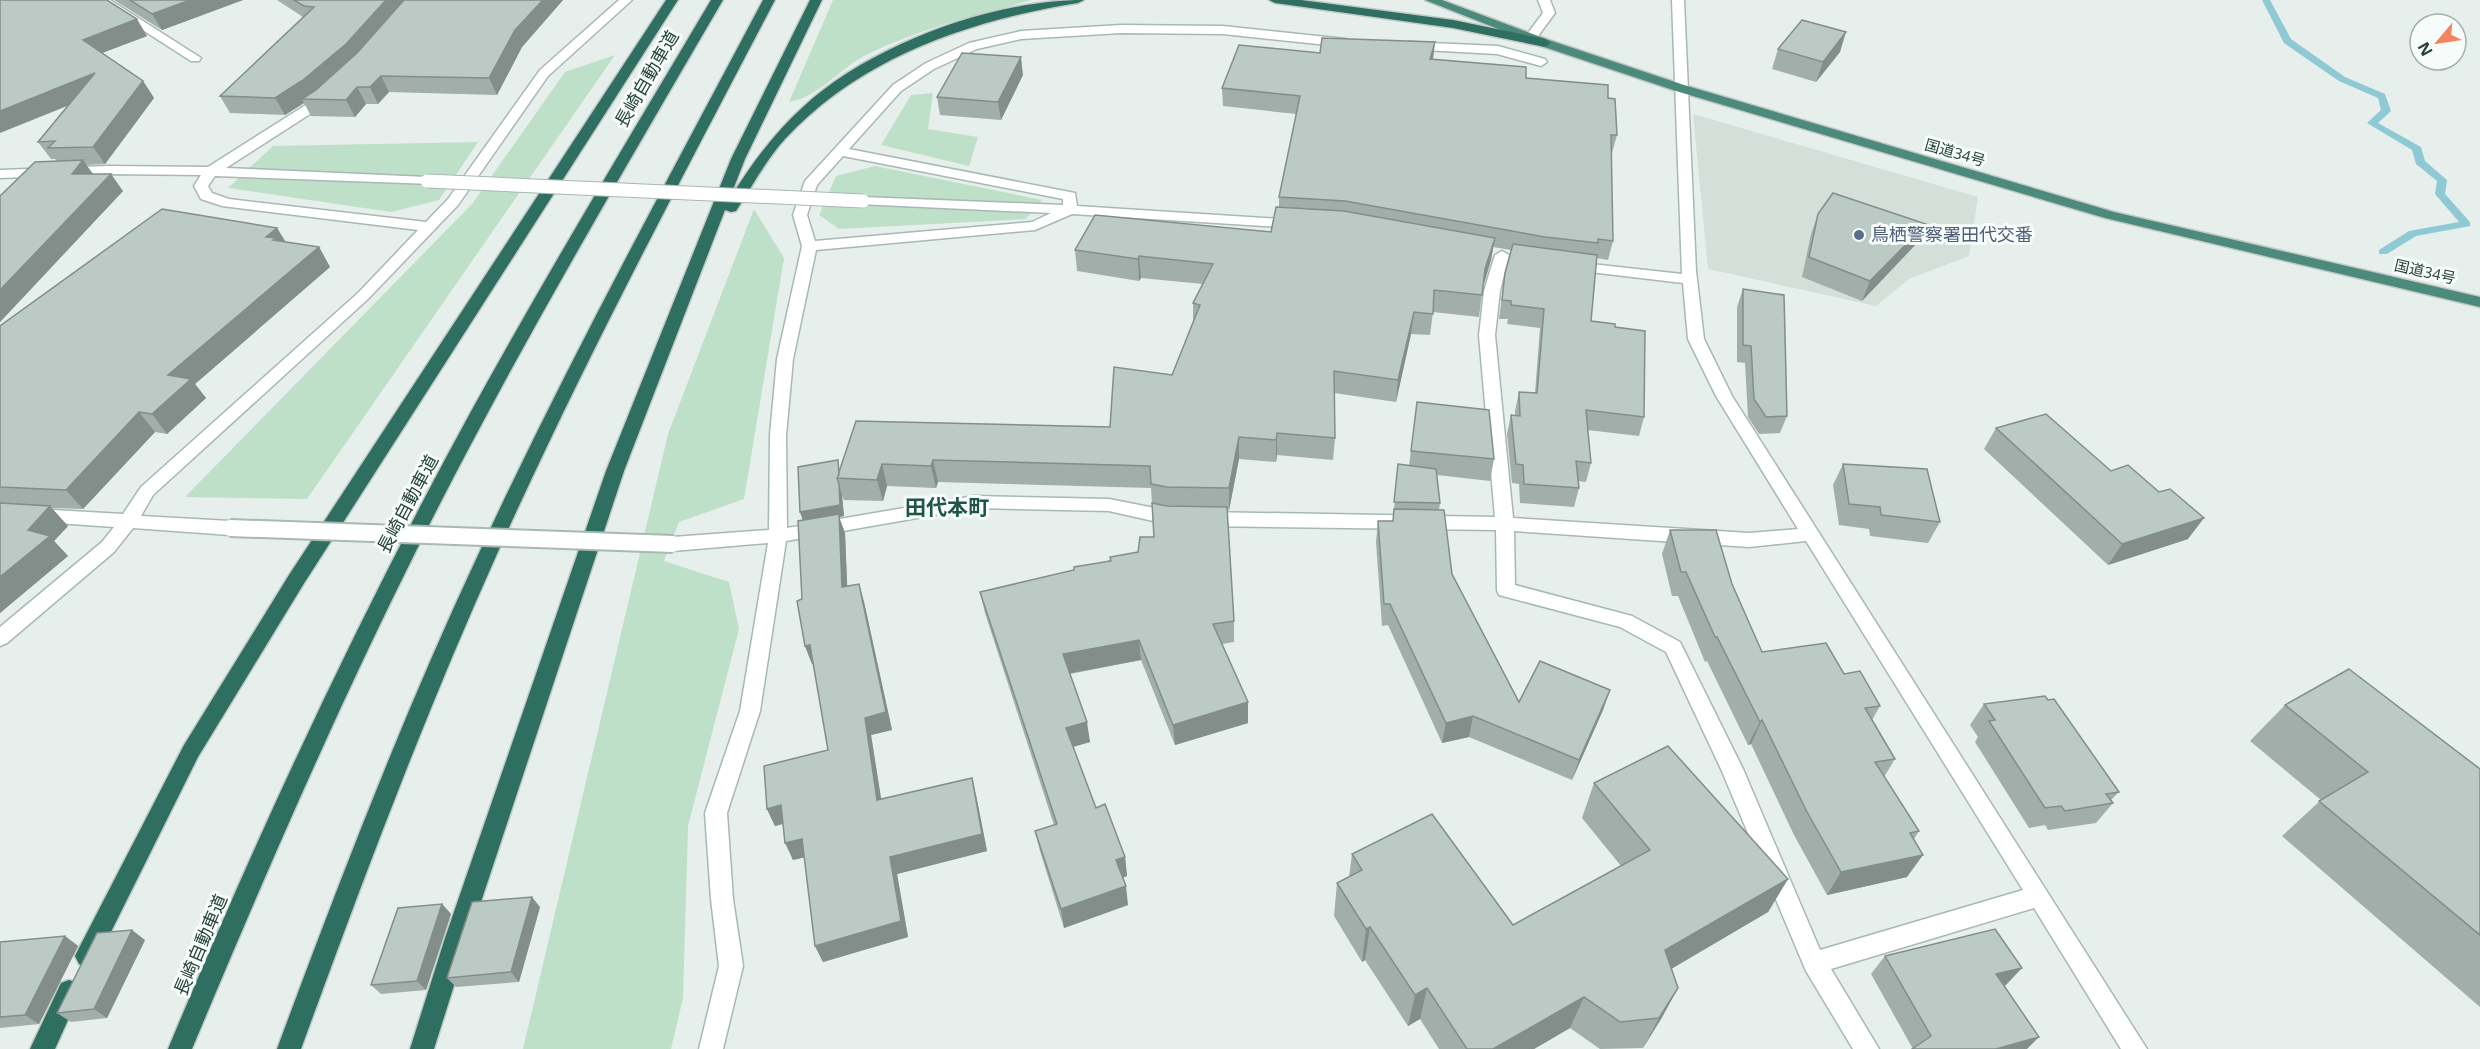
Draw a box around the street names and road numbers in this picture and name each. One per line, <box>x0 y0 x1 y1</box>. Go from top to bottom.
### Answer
street label: 長崎自動車道 <box>609 26 684 131</box>
street label: 国道34号 <box>1923 134 1988 170</box>
street label: 国道34号 <box>2393 254 2458 288</box>
street label: 長崎自動車道 <box>371 450 443 557</box>
street label: 長崎自動車道 <box>168 890 232 999</box>

